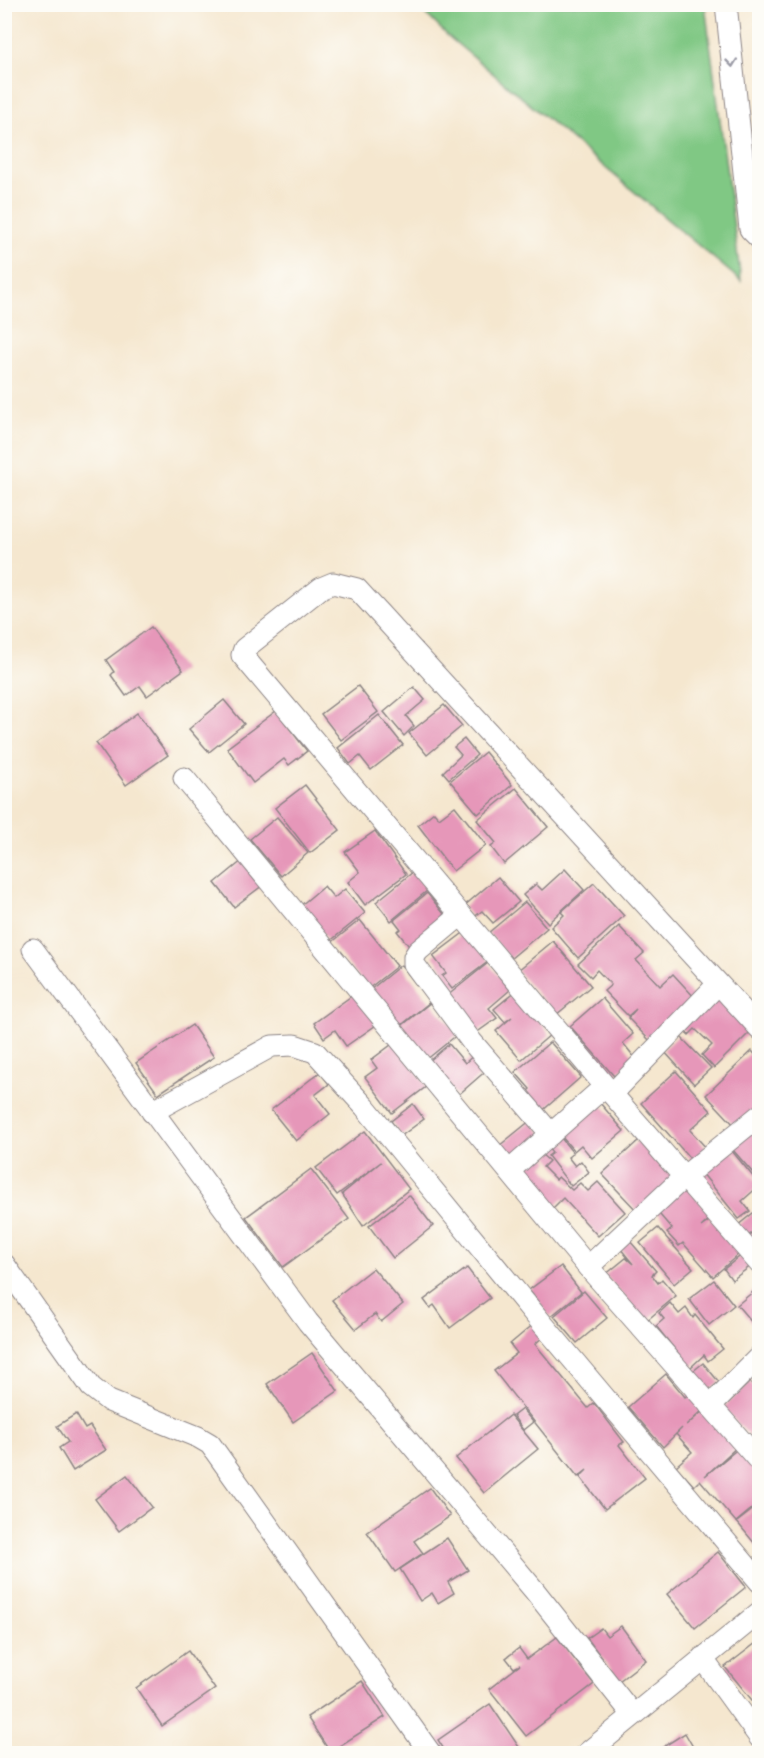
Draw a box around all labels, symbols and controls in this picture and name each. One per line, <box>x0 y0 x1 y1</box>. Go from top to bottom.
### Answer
one-way arrow <box>725 58 738 67</box>

